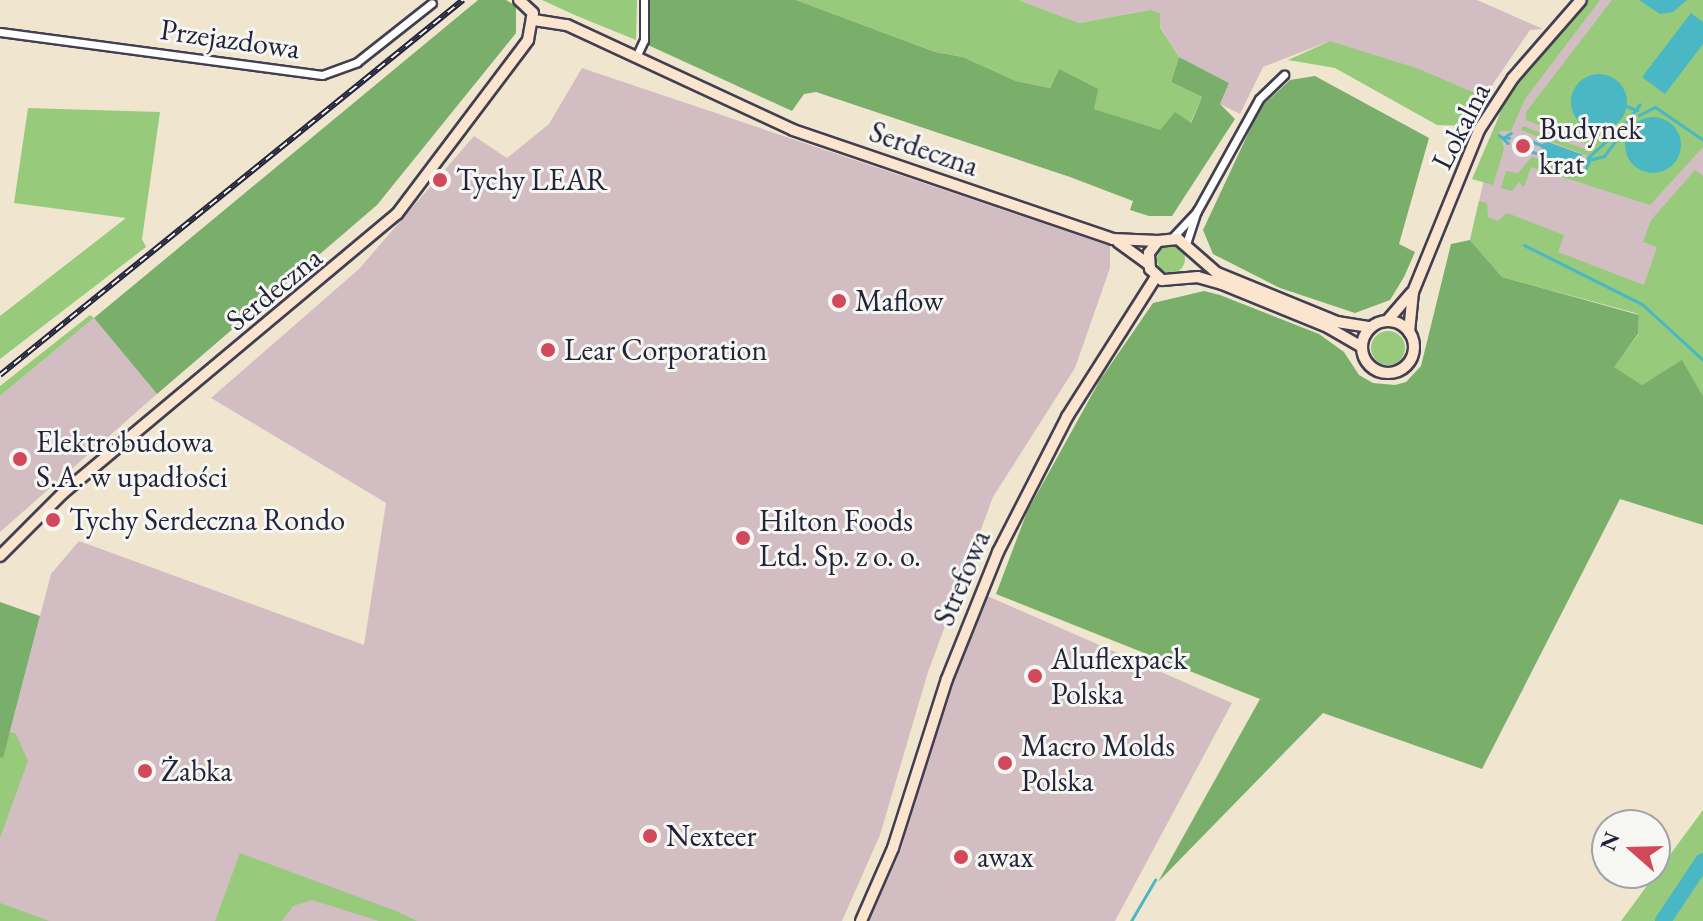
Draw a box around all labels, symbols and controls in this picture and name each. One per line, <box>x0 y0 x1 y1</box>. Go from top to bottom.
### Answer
street label: Przejazdowa <box>158 11 302 67</box>
street label: Lokalna <box>1424 76 1498 176</box>
place label: Budynek krat <box>1539 111 1642 182</box>
street label: Serdeczna <box>865 114 983 184</box>
marker: Budynek krat <box>1514 137 1532 155</box>
place label: Tychy LEAR <box>456 162 608 198</box>
marker: Tychy LEAR <box>431 171 449 189</box>
street label: Serdeczna <box>219 240 329 338</box>
place label: Maflow <box>855 283 944 319</box>
marker: Maflow <box>830 292 848 310</box>
place label: Lear Corporation <box>564 332 767 368</box>
marker: Lear Corporation <box>539 341 557 359</box>
place label: Elektrobudowa S.A. w upadłości <box>36 424 227 494</box>
marker: Elektrobudowa S.A. w upadłości <box>11 450 29 468</box>
place label: Tychy Serdeczna Rondo <box>69 502 345 538</box>
place label: Hilton Foods Ltd. Sp. z o. o. <box>759 503 921 574</box>
marker: Tychy Serdeczna Rondo <box>44 511 62 529</box>
street label: Strefowa <box>926 525 998 631</box>
marker: Hilton Foods Ltd. Sp. z o. o. <box>734 529 752 547</box>
place label: Aluflexpack Polska <box>1051 641 1187 712</box>
marker: Aluflexpack Polska <box>1026 667 1044 685</box>
place label: Macro Molds Polska <box>1021 728 1175 798</box>
place label: Żabka <box>161 753 232 789</box>
marker: Macro Molds Polska <box>996 754 1014 772</box>
marker: Żabka <box>136 762 154 780</box>
north arrow <box>1591 809 1671 889</box>
place label: Nexteer <box>666 818 756 854</box>
marker: Nexteer <box>641 827 659 845</box>
text: N <box>1593 828 1627 855</box>
place label: awax <box>977 839 1033 875</box>
marker: awax <box>952 848 970 866</box>

